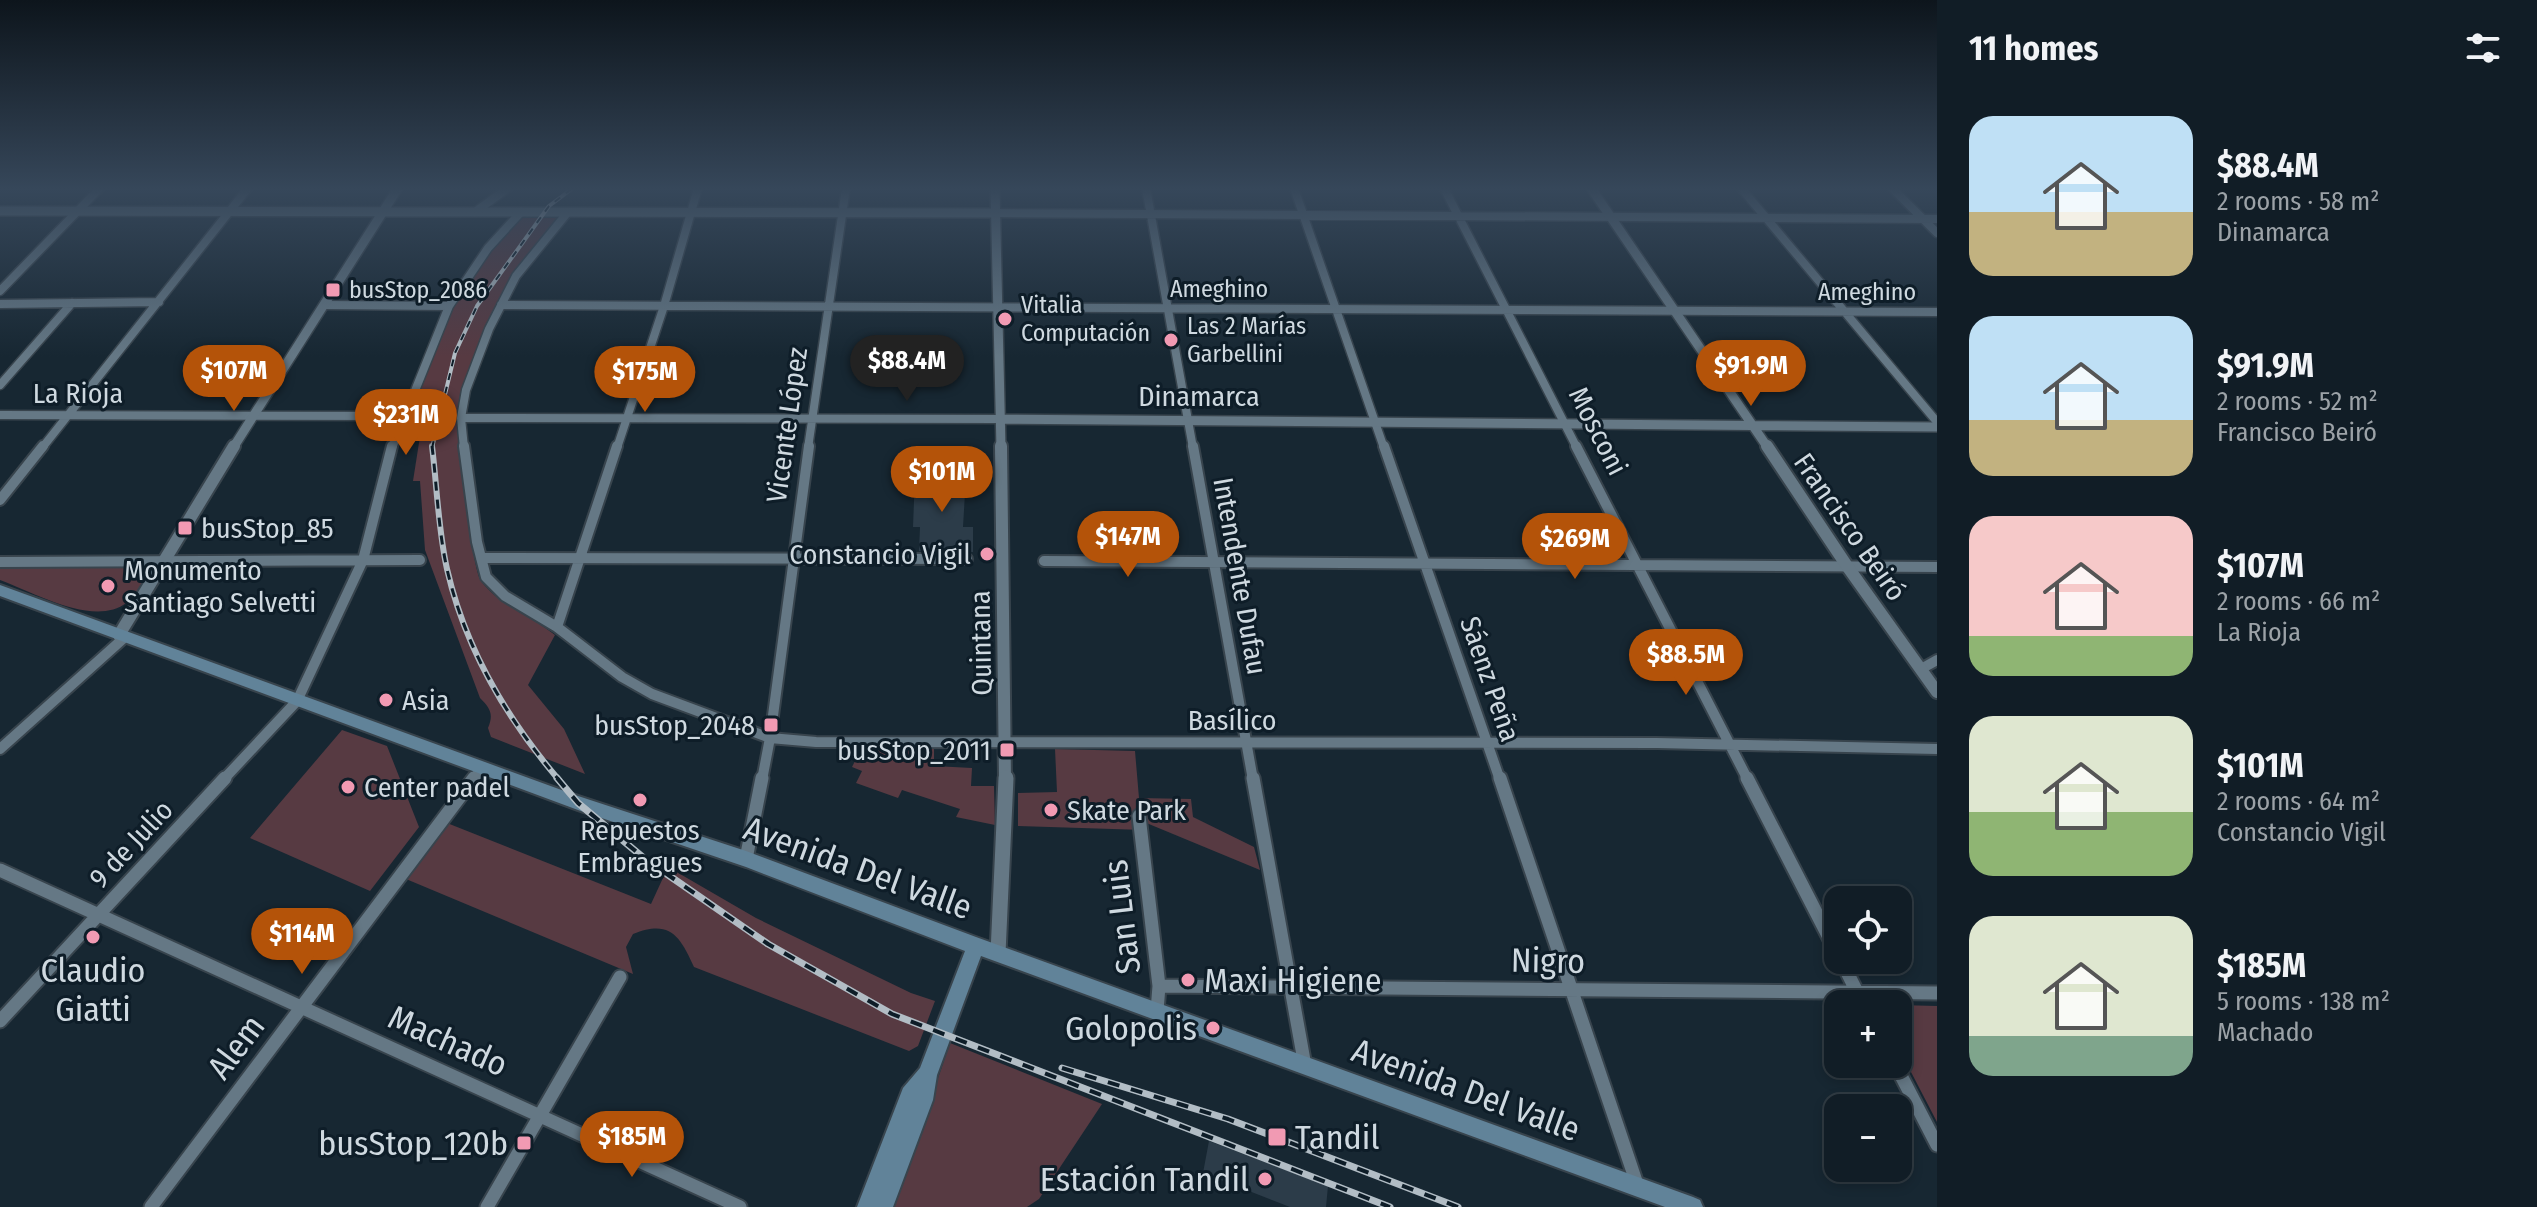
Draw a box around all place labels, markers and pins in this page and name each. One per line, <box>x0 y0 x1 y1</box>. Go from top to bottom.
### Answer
place label: busStop_2086 <box>349 276 487 304</box>
marker: busStop_2086 <box>324 281 342 299</box>
place label: Vitalia Computación <box>1021 291 1150 347</box>
marker: Vitalia Computación <box>996 310 1014 328</box>
place label: Las 2 Marías Garbellini <box>1187 312 1306 368</box>
marker: Las 2 Marías Garbellini <box>1162 331 1180 349</box>
pin: $88.4M <box>842 335 972 403</box>
pin: $91.9M <box>1686 340 1816 408</box>
pin: $107M <box>178 345 290 413</box>
pin: $175M <box>589 346 701 414</box>
pin: $231M <box>350 389 462 457</box>
pin: $101M <box>886 446 998 514</box>
pin: $147M <box>1072 511 1184 579</box>
place label: busStop_85 <box>201 512 334 545</box>
pin: $269M <box>1519 513 1631 581</box>
marker: busStop_85 <box>176 519 194 537</box>
place label: Constancio Vigil <box>789 538 971 571</box>
marker: Constancio Vigil <box>978 545 996 563</box>
place label: Monumento Santiago Selvetti <box>124 554 316 619</box>
marker: Monumento Santiago Selvetti <box>99 577 117 595</box>
pin: $88.5M <box>1621 629 1751 697</box>
place label: Asia <box>402 684 449 717</box>
marker: Asia <box>377 691 395 709</box>
place label: busStop_2048 <box>594 709 755 742</box>
marker: busStop_2048 <box>762 716 780 734</box>
place label: busStop_2011 <box>837 734 991 767</box>
marker: busStop_2011 <box>998 741 1016 759</box>
place label: Center padel <box>364 771 510 804</box>
marker: Center padel <box>339 778 357 796</box>
marker: Repuestos Embragues <box>631 791 649 809</box>
place label: Skate Park <box>1067 794 1187 827</box>
marker: Skate Park <box>1042 801 1060 819</box>
place label: Repuestos Embragues <box>578 814 702 879</box>
pin: $114M <box>246 908 358 976</box>
marker: Claudio Giatti <box>84 928 102 946</box>
place label: Claudio Giatti <box>41 950 145 1030</box>
place label: Maxi Higiene <box>1204 960 1382 1001</box>
marker: Maxi Higiene <box>1179 971 1197 989</box>
place label: Golopolis <box>1065 1008 1197 1049</box>
marker: Golopolis <box>1204 1019 1222 1037</box>
pin: $185M <box>576 1111 688 1179</box>
place label: Tandil <box>1295 1117 1379 1158</box>
place label: busStop_120b <box>318 1123 508 1164</box>
marker: Tandil <box>1266 1126 1288 1148</box>
marker: busStop_120b <box>515 1134 533 1152</box>
place label: Estación Tandil <box>1040 1159 1249 1200</box>
marker: Estación Tandil <box>1256 1170 1274 1188</box>

